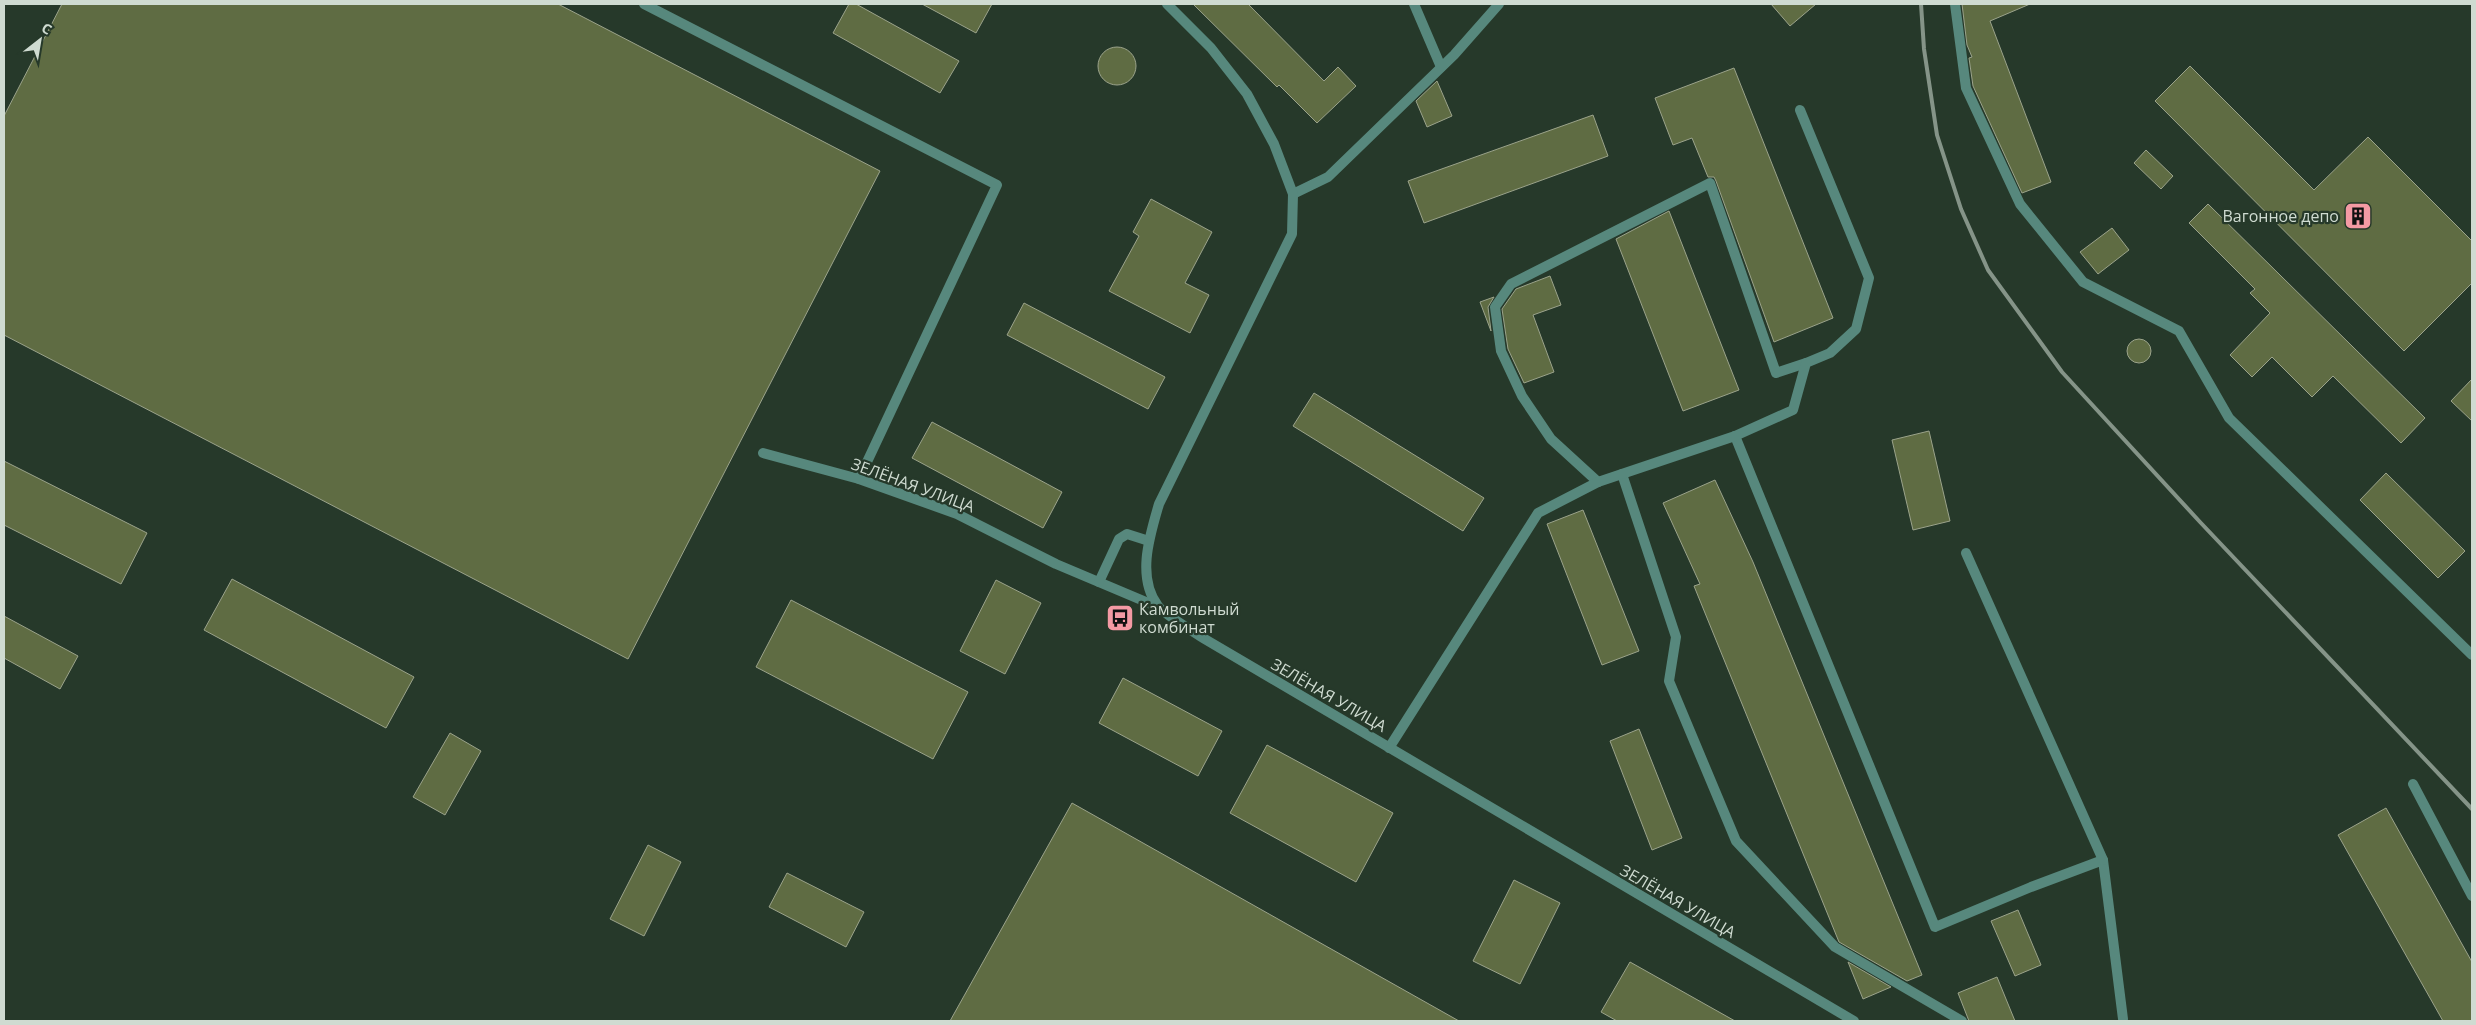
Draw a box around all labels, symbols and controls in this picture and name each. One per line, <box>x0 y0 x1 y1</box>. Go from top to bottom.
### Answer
north arrow <box>15 15 65 65</box>
text: С <box>38 18 56 39</box>
building icon: Вагонное депо <box>2343 201 2373 231</box>
place label: Вагонное депо <box>2223 205 2339 227</box>
street label: ЗЕЛЁНАЯ УЛИЦА <box>848 452 979 518</box>
place label: Камвольный комбинат <box>1139 598 1239 638</box>
bus stop icon: Камвольный комбинат <box>1105 603 1135 633</box>
street label: ЗЕЛЁНАЯ УЛИЦА <box>1267 653 1391 737</box>
street label: ЗЕЛЁНАЯ УЛИЦА <box>1616 859 1740 943</box>

